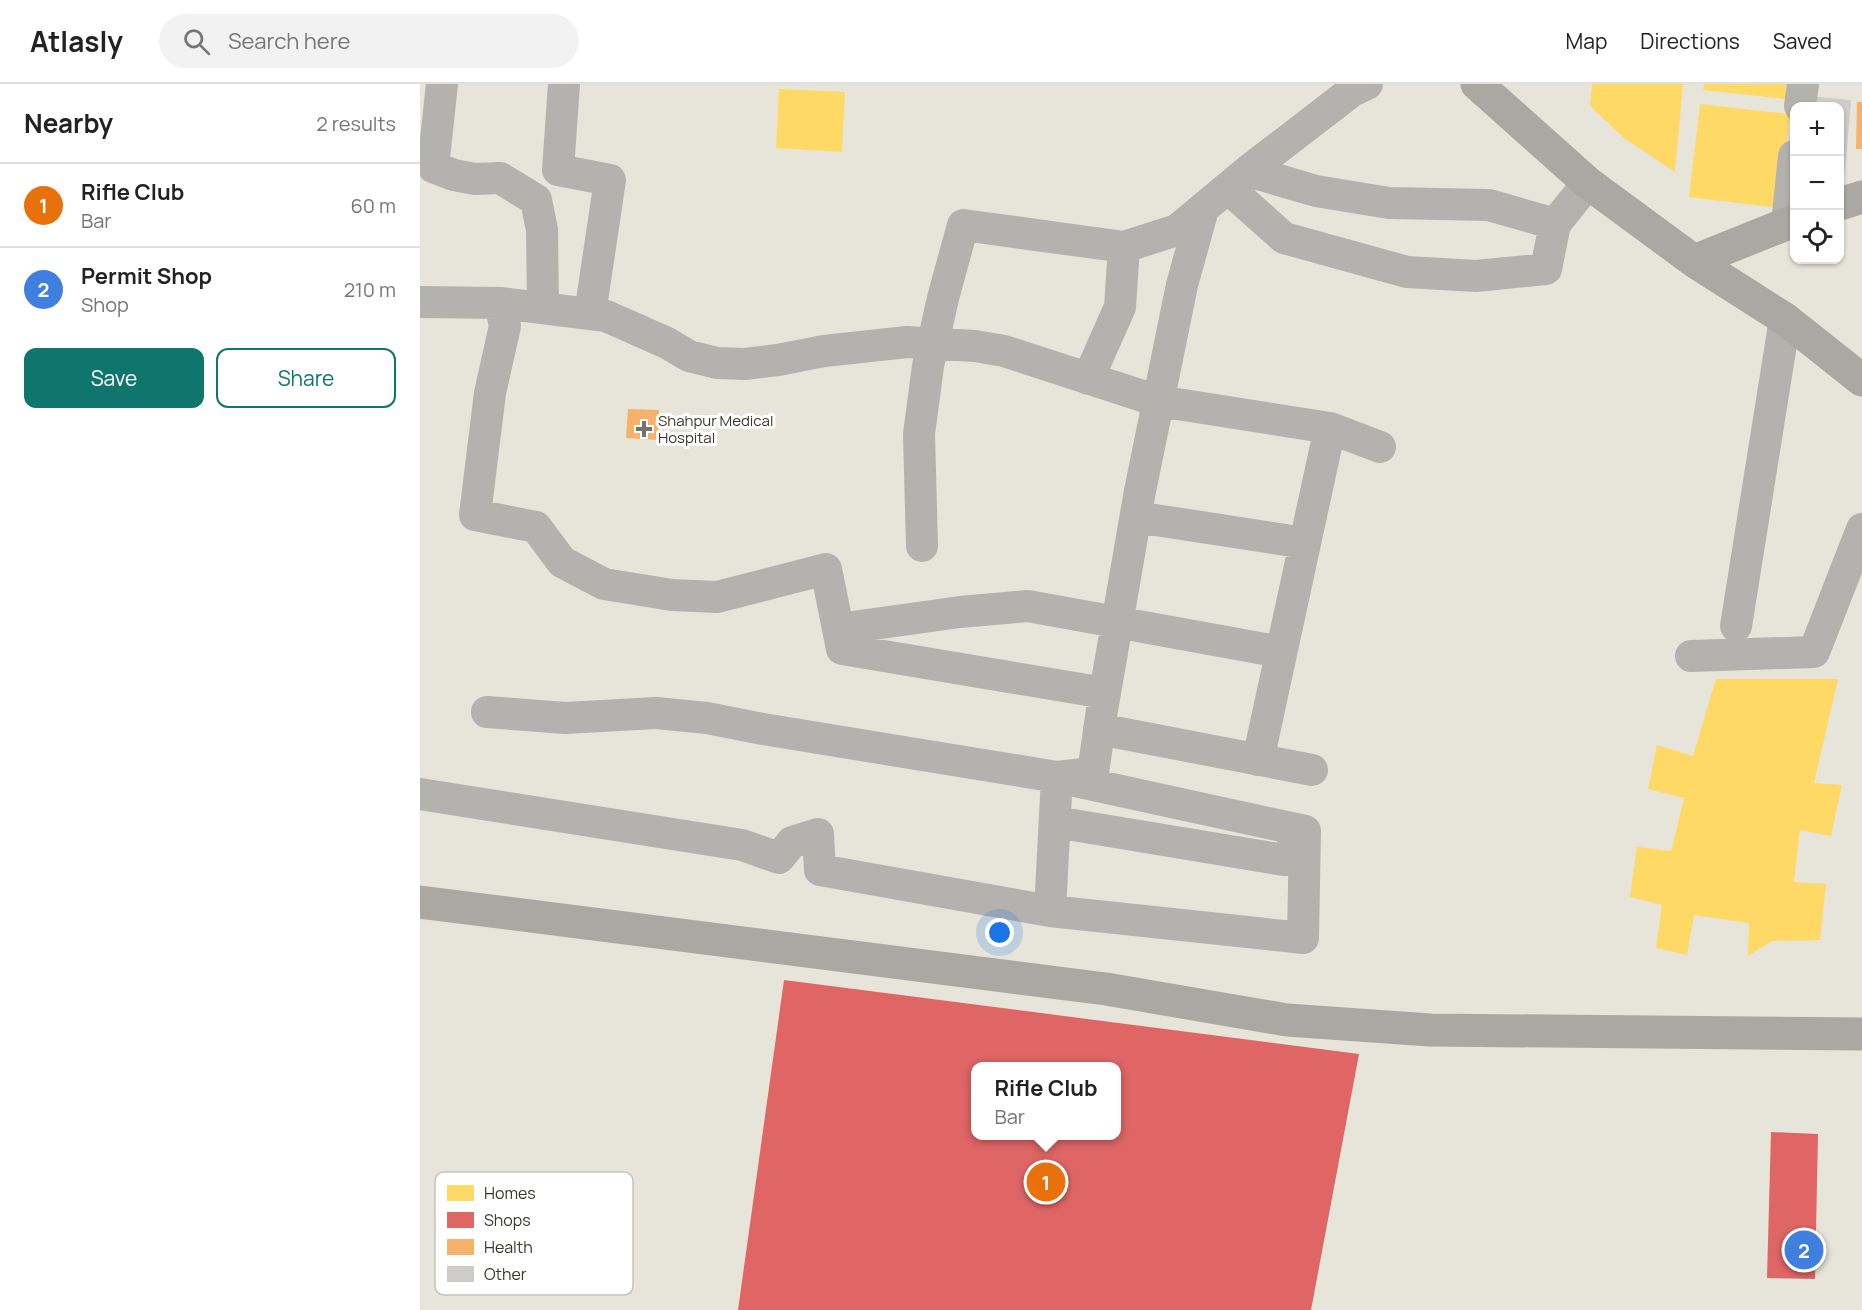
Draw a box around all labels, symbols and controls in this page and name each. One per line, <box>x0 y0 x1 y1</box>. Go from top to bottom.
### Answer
search box <box>159 14 579 68</box>
text: Atlasly <box>30 22 123 60</box>
icon: search <box>180 25 213 58</box>
text: Search here <box>228 26 350 56</box>
text: Map <box>1566 27 1607 55</box>
text: Directions <box>1640 27 1740 55</box>
text: Saved <box>1773 27 1832 55</box>
map controls <box>1790 102 1844 264</box>
button: + <box>1790 102 1844 156</box>
text: Nearby <box>24 105 113 141</box>
text: 2 results <box>316 110 396 137</box>
button: − <box>1790 156 1844 210</box>
text: Rifle Club <box>81 177 184 207</box>
text: 1 <box>39 192 48 219</box>
text: 60 m <box>350 192 396 219</box>
text: Bar <box>81 207 112 234</box>
button: locate <box>1790 210 1844 264</box>
text: Permit Shop <box>81 261 212 291</box>
text: 2 <box>38 276 49 303</box>
text: 210 m <box>344 276 396 303</box>
text: Shop <box>81 291 129 318</box>
button: Save <box>24 348 204 408</box>
button: Share <box>216 348 396 408</box>
place label: Shahpur Medical Hospital <box>658 410 773 448</box>
marker: Shahpur Medical Hospital <box>635 420 653 438</box>
your location <box>985 918 1014 947</box>
popup <box>971 1062 1121 1140</box>
text: Rifle Club <box>994 1073 1098 1103</box>
text: Bar <box>994 1103 1025 1130</box>
pin: 1 <box>1026 1160 1066 1204</box>
legend <box>435 1172 633 1295</box>
text: Homes <box>484 1182 536 1204</box>
text: Shops <box>484 1209 531 1231</box>
pin: 2 <box>1784 1228 1824 1272</box>
text: Health <box>484 1236 533 1258</box>
text: Other <box>484 1263 527 1285</box>

